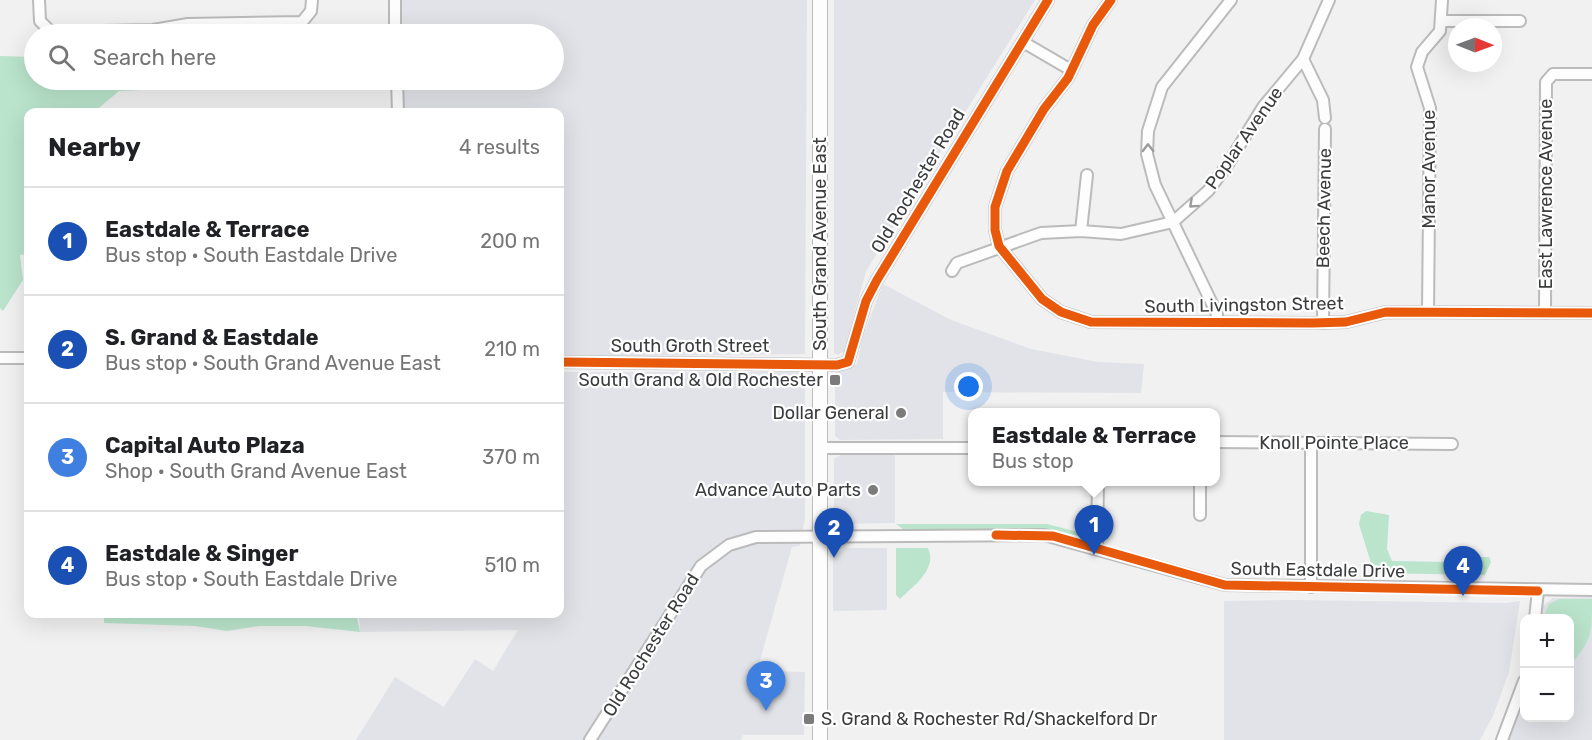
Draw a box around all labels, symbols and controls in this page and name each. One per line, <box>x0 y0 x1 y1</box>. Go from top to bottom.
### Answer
north arrow <box>1448 18 1502 72</box>
search box <box>24 24 564 90</box>
icon: search <box>45 41 78 74</box>
text: Search here <box>93 44 216 71</box>
street label: Poplar Avenue <box>1201 82 1287 194</box>
street label: East Lawrence Avenue <box>1535 99 1557 289</box>
street label: Old Rochester Road <box>866 105 970 257</box>
street label: Manor Avenue <box>1418 110 1440 228</box>
text: Nearby <box>48 132 141 163</box>
text: 4 results <box>459 135 540 159</box>
street label: South Grand Avenue East <box>809 137 831 351</box>
one-way arrow <box>1142 143 1154 152</box>
street label: Beech Avenue <box>1312 148 1336 268</box>
one-way arrow <box>1189 197 1200 208</box>
text: Eastdale & Terrace <box>105 216 310 243</box>
text: 1 <box>63 229 72 253</box>
text: 200 m <box>480 229 540 253</box>
text: Bus stop · South Eastdale Drive <box>105 243 397 267</box>
street label: South Livingston Street <box>1144 292 1344 318</box>
text: S. Grand & Eastdale <box>105 324 319 351</box>
street label: South Groth Street <box>611 335 769 357</box>
text: 2 <box>61 337 74 361</box>
text: 210 m <box>484 337 540 361</box>
text: Bus stop · South Grand Avenue East <box>105 351 441 375</box>
place label: South Grand & Old Rochester <box>579 369 823 391</box>
your location <box>954 372 983 401</box>
marker: South Grand & Old Rochester <box>828 373 842 387</box>
place label: Dollar General <box>772 402 889 424</box>
marker: Dollar General <box>894 406 908 420</box>
popup <box>968 408 1220 486</box>
text: Eastdale & Terrace <box>992 422 1196 449</box>
text: Capital Auto Plaza <box>105 432 305 459</box>
street label: Knoll Pointe Place <box>1259 432 1409 454</box>
text: 3 <box>61 445 74 469</box>
text: 370 m <box>482 445 540 469</box>
text: Bus stop <box>992 449 1074 473</box>
text: Shop · South Grand Avenue East <box>105 459 407 483</box>
place label: Advance Auto Parts <box>695 479 861 501</box>
marker: Advance Auto Parts <box>866 483 880 497</box>
pin: 1 <box>1074 506 1114 555</box>
pin: 2 <box>814 508 854 558</box>
text: Eastdale & Singer <box>105 540 298 567</box>
pin: 4 <box>1444 546 1482 596</box>
text: 4 <box>61 553 74 577</box>
text: 510 m <box>484 553 540 577</box>
street label: South Eastdale Drive <box>1230 557 1406 583</box>
text: Bus stop · South Eastdale Drive <box>105 567 397 591</box>
street label: Old Rochester Road <box>598 569 704 721</box>
map controls <box>1520 614 1574 722</box>
button: + <box>1520 614 1574 668</box>
pin: 3 <box>746 662 786 711</box>
button: − <box>1520 668 1574 722</box>
place label: S. Grand & Rochester Rd/Shackelford Dr <box>821 708 1157 730</box>
marker: S. Grand & Rochester Rd/Shackelford Dr <box>802 712 816 726</box>

